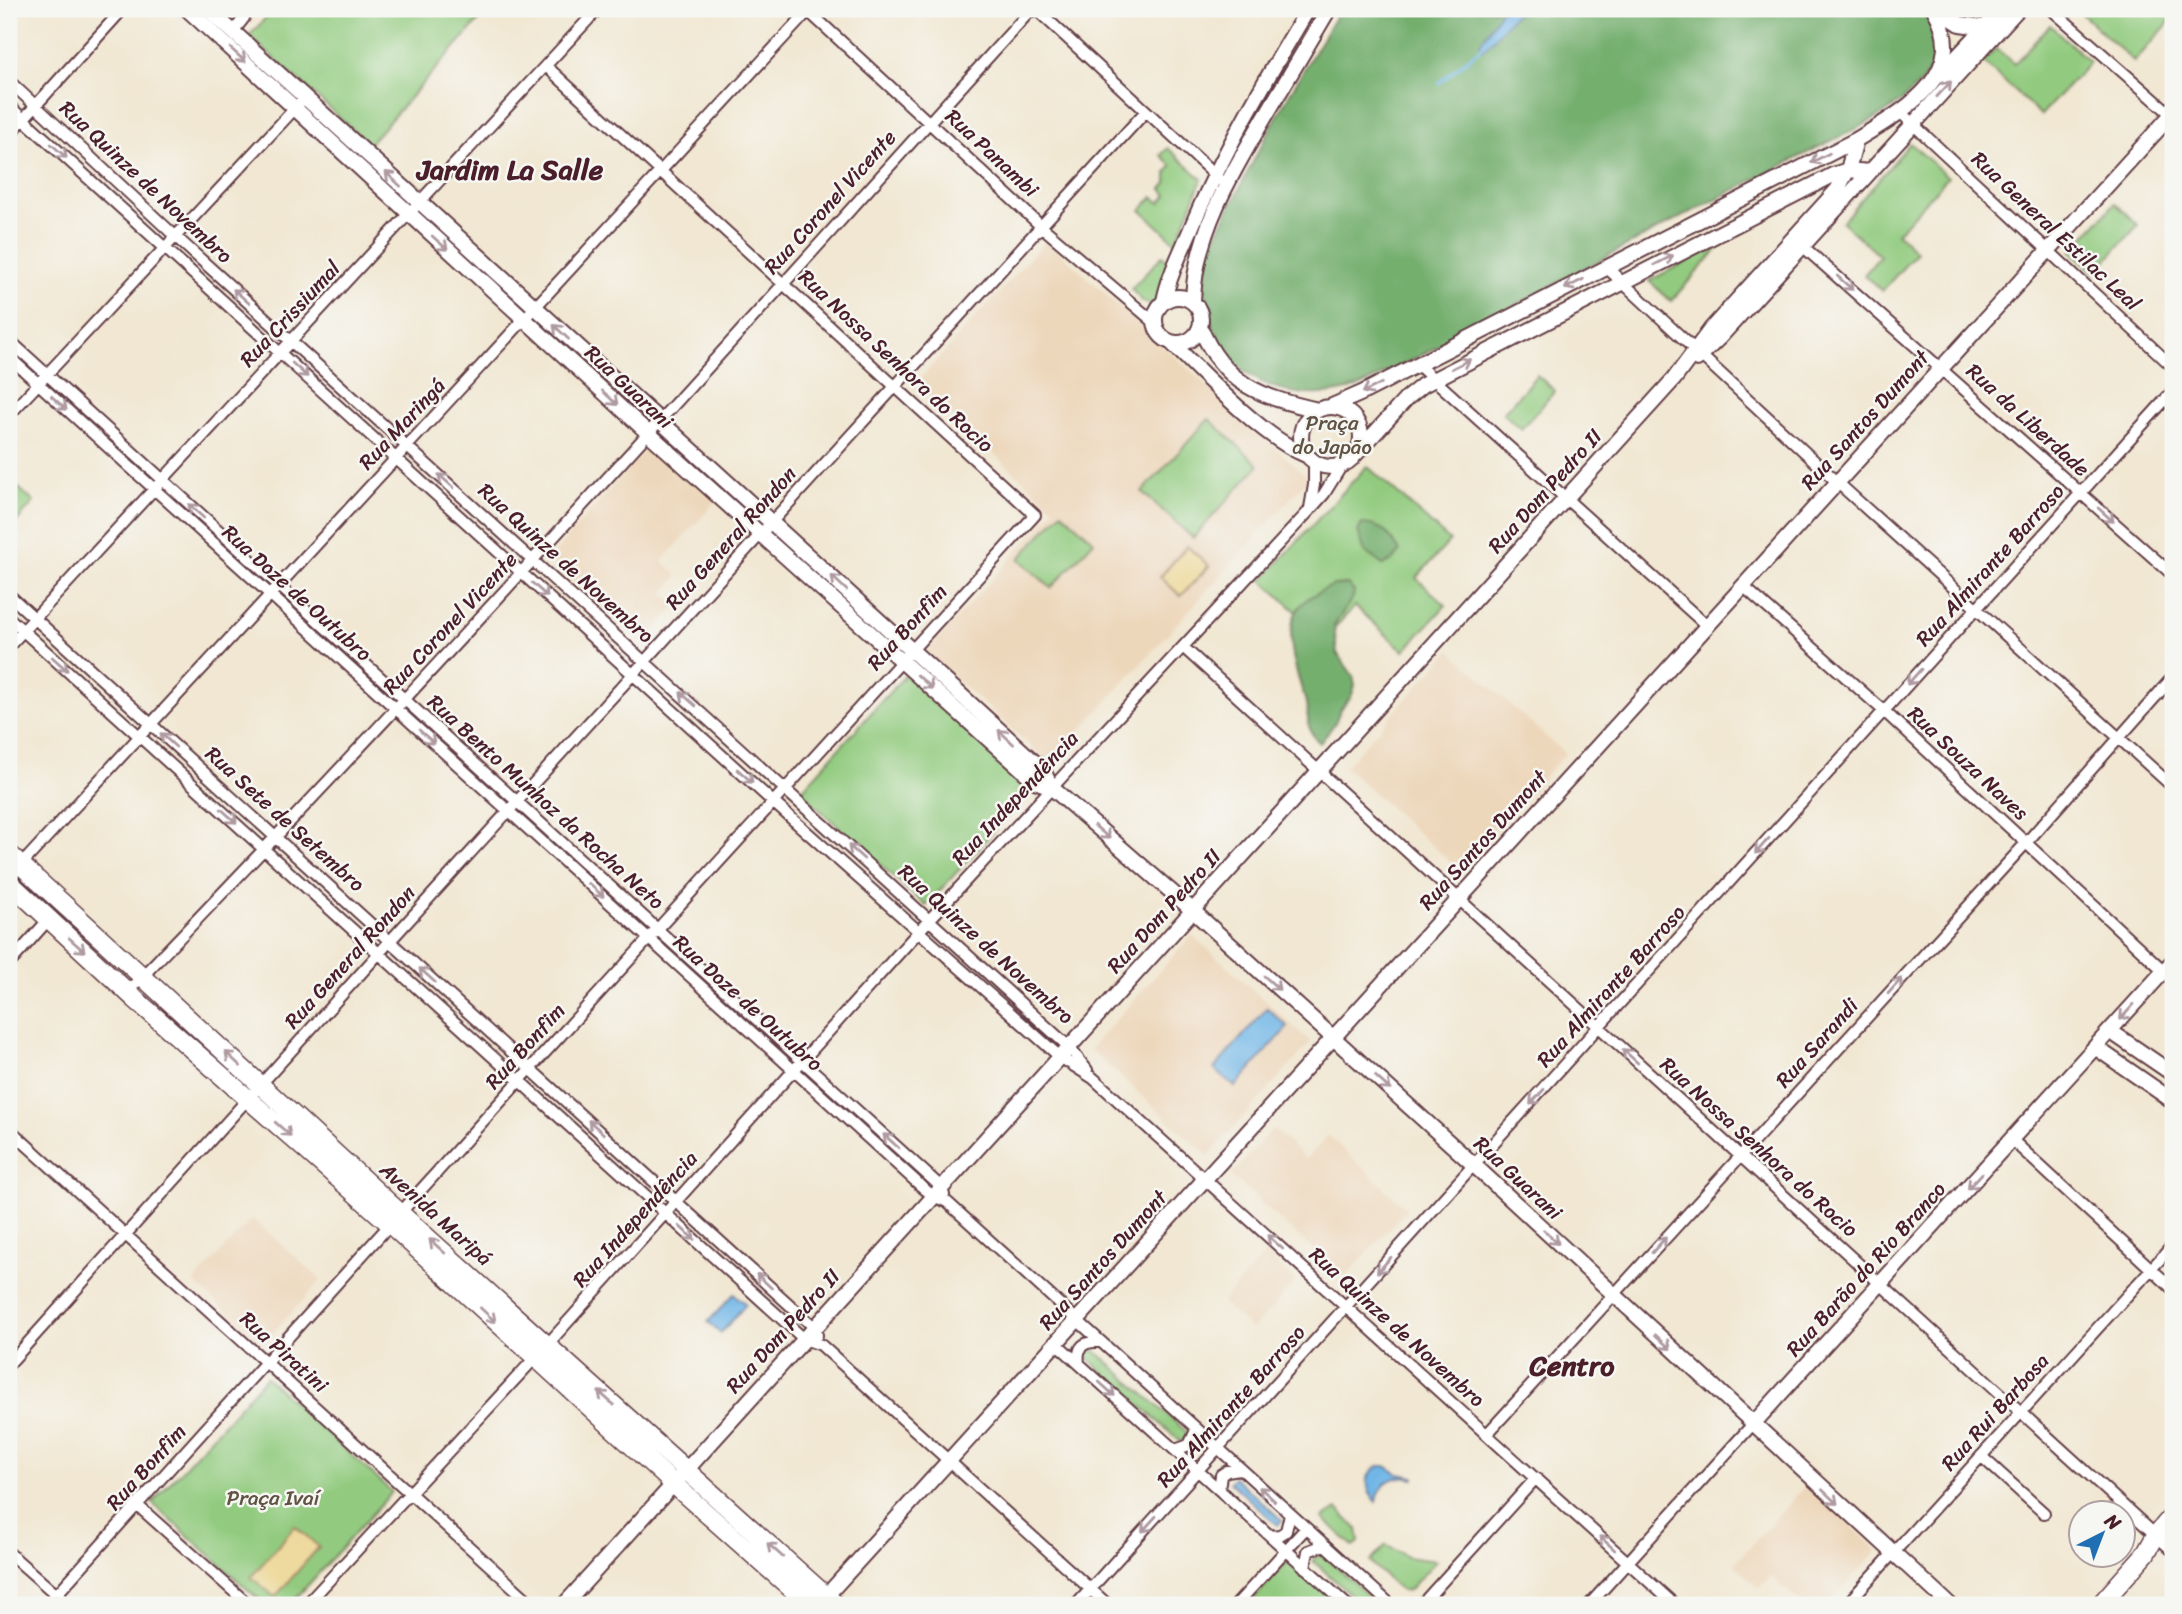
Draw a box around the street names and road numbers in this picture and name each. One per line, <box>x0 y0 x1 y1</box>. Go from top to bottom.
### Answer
street label: Rua Quinze de Novembro <box>50 91 242 273</box>
street label: Rua Panambi <box>936 99 1049 208</box>
street label: Rua Coronel Vicente <box>754 120 906 284</box>
street label: Rua General Estilac Leal <box>1962 142 2151 321</box>
street label: Rua Crissiumal <box>230 251 351 377</box>
street label: Rua Nossa Senhora do Rocio <box>789 259 1003 463</box>
street label: Rua Guarani <box>575 335 683 440</box>
street label: Rua Santos Dumont <box>1791 340 1940 499</box>
street label: Rua da Liberdade <box>1957 353 2099 487</box>
street label: Rua Maringá <box>349 369 456 479</box>
street label: Rua Dom Pedro II <box>1478 419 1612 562</box>
street label: Rua General Rondon <box>655 457 807 619</box>
street label: Rua Quinze de Novembro <box>469 473 663 653</box>
street label: Rua Almirante Barroso <box>1906 474 2074 656</box>
street label: Rua Doze de Outubro <box>213 515 381 672</box>
street label: Rua Coronel Vicente <box>373 542 527 704</box>
street label: Rua Bonfim <box>857 575 957 679</box>
street label: Rua Bento Munhoz da Rocha Neto <box>418 684 674 920</box>
street label: Rua Souza Naves <box>1898 696 2038 830</box>
street label: Rua Independência <box>942 721 1089 875</box>
street label: Rua Sete de Setembro <box>196 736 374 902</box>
street label: Rua Santos Dumont <box>1409 760 1558 919</box>
street label: Rua Dom Pedro II <box>1097 839 1231 982</box>
street label: Rua Quinze de Novembro <box>889 854 1083 1034</box>
street label: Rua General Rondon <box>274 876 426 1038</box>
street label: Rua Almirante Barroso <box>1527 895 1695 1077</box>
street label: Rua Doze de Outubro <box>664 925 832 1082</box>
street label: Rua Sarandi <box>1766 988 1869 1097</box>
street label: Rua Bonfim <box>475 994 575 1098</box>
street label: Rua Nossa Senhora do Rocio <box>1651 1047 1868 1247</box>
street label: Rua Guarani <box>1464 1126 1572 1231</box>
street label: Rua Independência <box>563 1141 708 1296</box>
street label: Avenida Maripá <box>370 1152 502 1276</box>
street label: Rua Barão do Rio Branco <box>1776 1172 1956 1366</box>
street label: Rua Santos Dumont <box>1029 1180 1178 1339</box>
street label: Rua Quinze de Novembro <box>1300 1237 1494 1417</box>
street label: Rua Dom Pedro II <box>716 1259 850 1402</box>
street label: Rua Piratini <box>231 1301 338 1404</box>
street label: Rua Almirante Barroso <box>1147 1315 1315 1497</box>
street label: Rua Rui Barbosa <box>1931 1344 2059 1480</box>
street label: Rua Bonfim <box>96 1415 196 1519</box>

